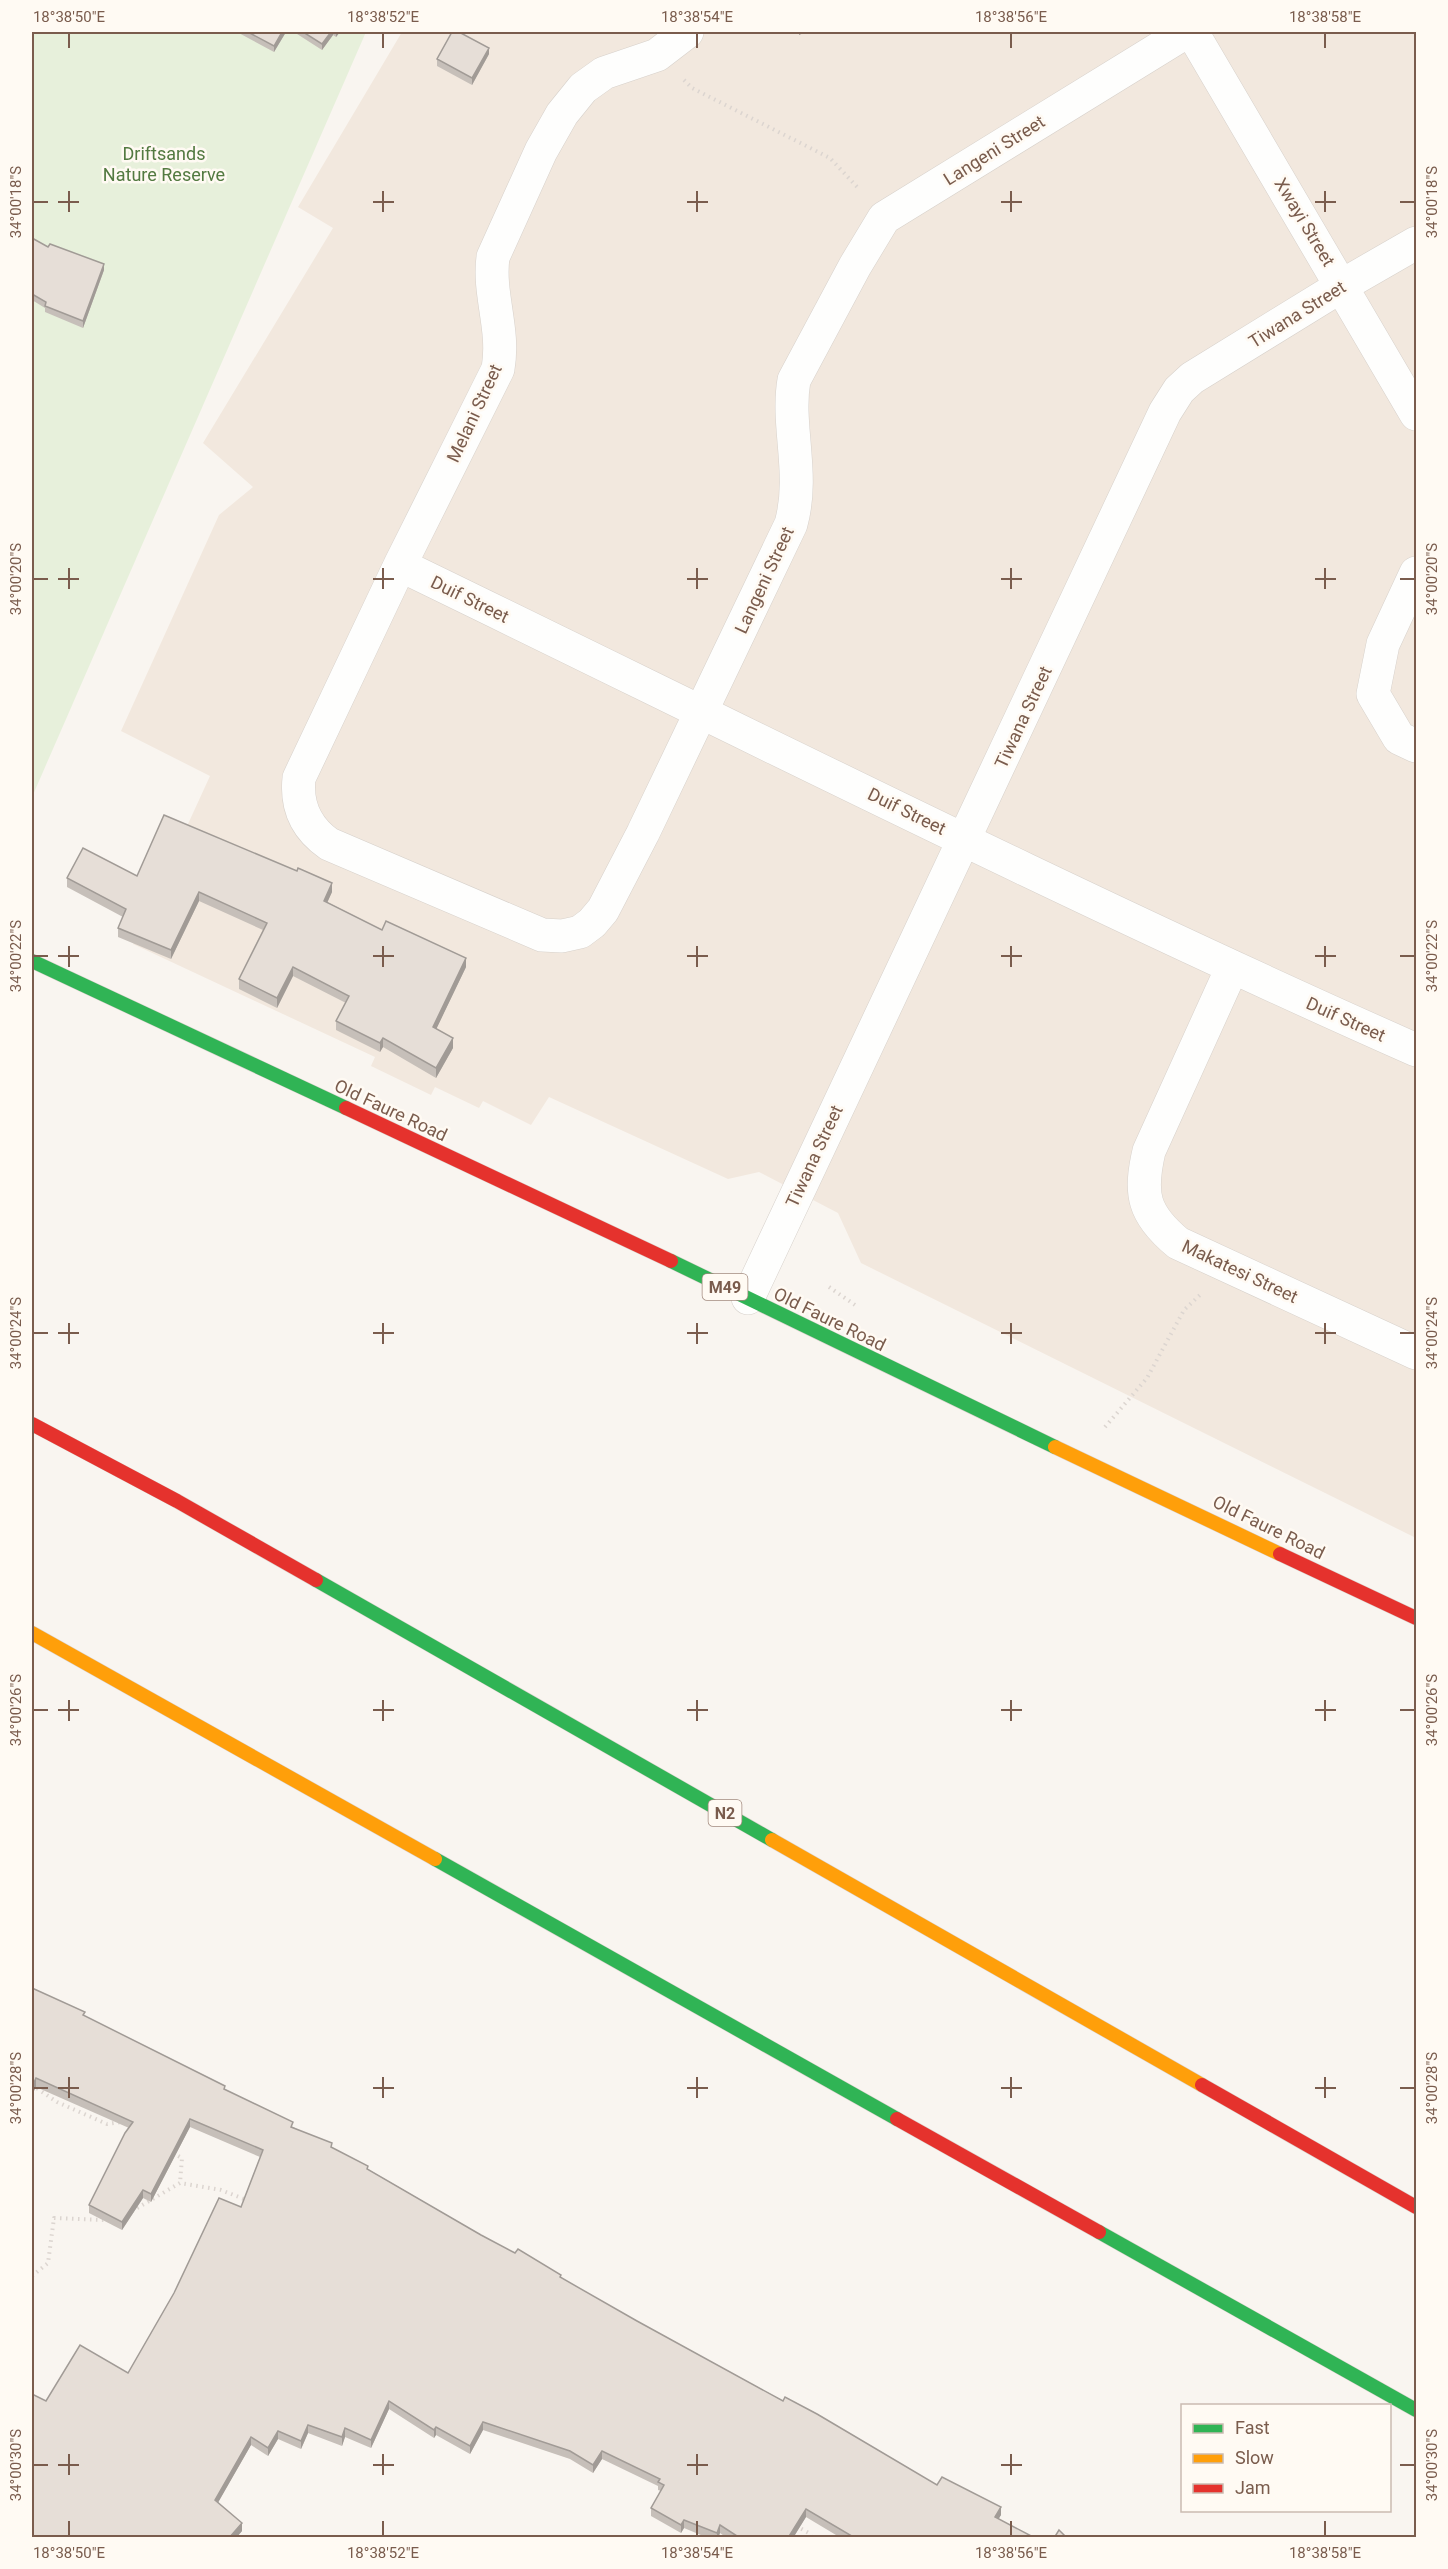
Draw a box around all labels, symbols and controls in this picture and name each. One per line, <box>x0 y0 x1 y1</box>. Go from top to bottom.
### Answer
text: 18°38'50"E <box>33 8 106 26</box>
text: 18°38'52"E <box>347 8 420 26</box>
text: 18°38'54"E <box>661 8 734 26</box>
text: 18°38'56"E <box>975 8 1048 26</box>
text: 18°38'58"E <box>1289 8 1362 26</box>
street label: Langeni Street <box>940 110 1049 189</box>
park label: Driftsands Nature Reserve <box>103 143 225 185</box>
text: 34°00'18"S <box>7 166 25 238</box>
text: 34°00'18"S <box>1423 166 1441 238</box>
street label: Xwayi Street <box>1270 174 1340 270</box>
street label: Tiwana Street <box>1245 276 1349 352</box>
street label: Melani Street <box>442 361 506 465</box>
street label: Langeni Street <box>730 523 798 637</box>
text: 34°00'20"S <box>7 543 25 615</box>
text: 34°00'20"S <box>1423 543 1441 615</box>
street label: Duif Street <box>428 571 513 627</box>
street label: Tiwana Street <box>990 663 1056 771</box>
street label: Duif Street <box>865 783 950 839</box>
text: 34°00'22"S <box>7 920 25 992</box>
text: 34°00'22"S <box>1423 920 1441 992</box>
street label: Duif Street <box>1303 992 1389 1046</box>
street label: Old Faure Road <box>331 1075 451 1145</box>
street label: Tiwana Street <box>781 1102 847 1210</box>
street label: Makatesi Street <box>1179 1235 1301 1307</box>
road number: M49 <box>702 1274 748 1300</box>
street label: Old Faure Road <box>771 1283 889 1355</box>
text: 34°00'24"S <box>7 1297 25 1369</box>
text: 34°00'24"S <box>1423 1297 1441 1369</box>
street label: Old Faure Road <box>1210 1491 1328 1563</box>
text: 34°00'26"S <box>7 1674 25 1746</box>
text: 34°00'26"S <box>1423 1674 1441 1746</box>
road number: N2 <box>708 1800 742 1826</box>
text: 34°00'28"S <box>7 2052 25 2124</box>
text: 34°00'28"S <box>1423 2052 1441 2124</box>
legend <box>1181 2404 1391 2512</box>
text: Fast <box>1235 2417 1270 2438</box>
text: 34°00'30"S <box>7 2429 25 2501</box>
text: 34°00'30"S <box>1423 2429 1441 2501</box>
text: Slow <box>1235 2447 1274 2468</box>
text: Jam <box>1235 2477 1271 2498</box>
text: 18°38'50"E <box>33 2544 106 2562</box>
text: 18°38'52"E <box>347 2544 420 2562</box>
text: 18°38'54"E <box>661 2544 734 2562</box>
text: 18°38'56"E <box>975 2544 1048 2562</box>
text: 18°38'58"E <box>1289 2544 1362 2562</box>

